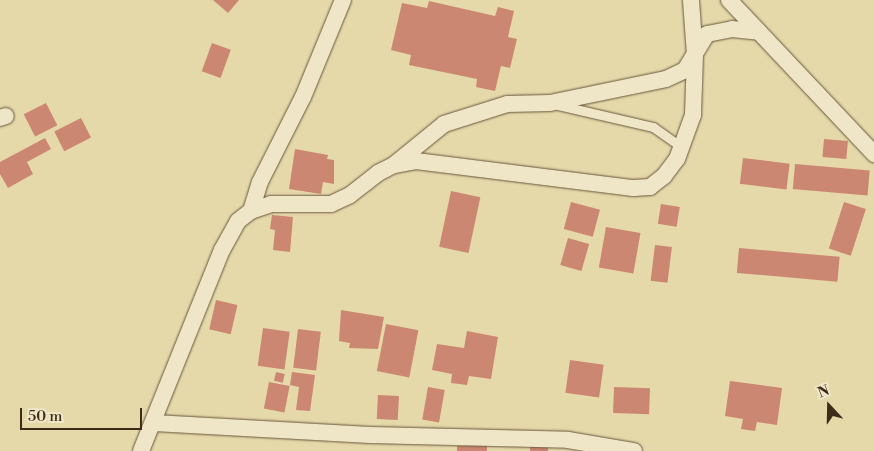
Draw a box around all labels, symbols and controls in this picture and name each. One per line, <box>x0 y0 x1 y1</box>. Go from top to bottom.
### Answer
north arrow <box>804 381 854 431</box>
text: N <box>815 382 832 402</box>
scale bar <box>22 398 145 430</box>
text: 50 m <box>28 407 62 426</box>

